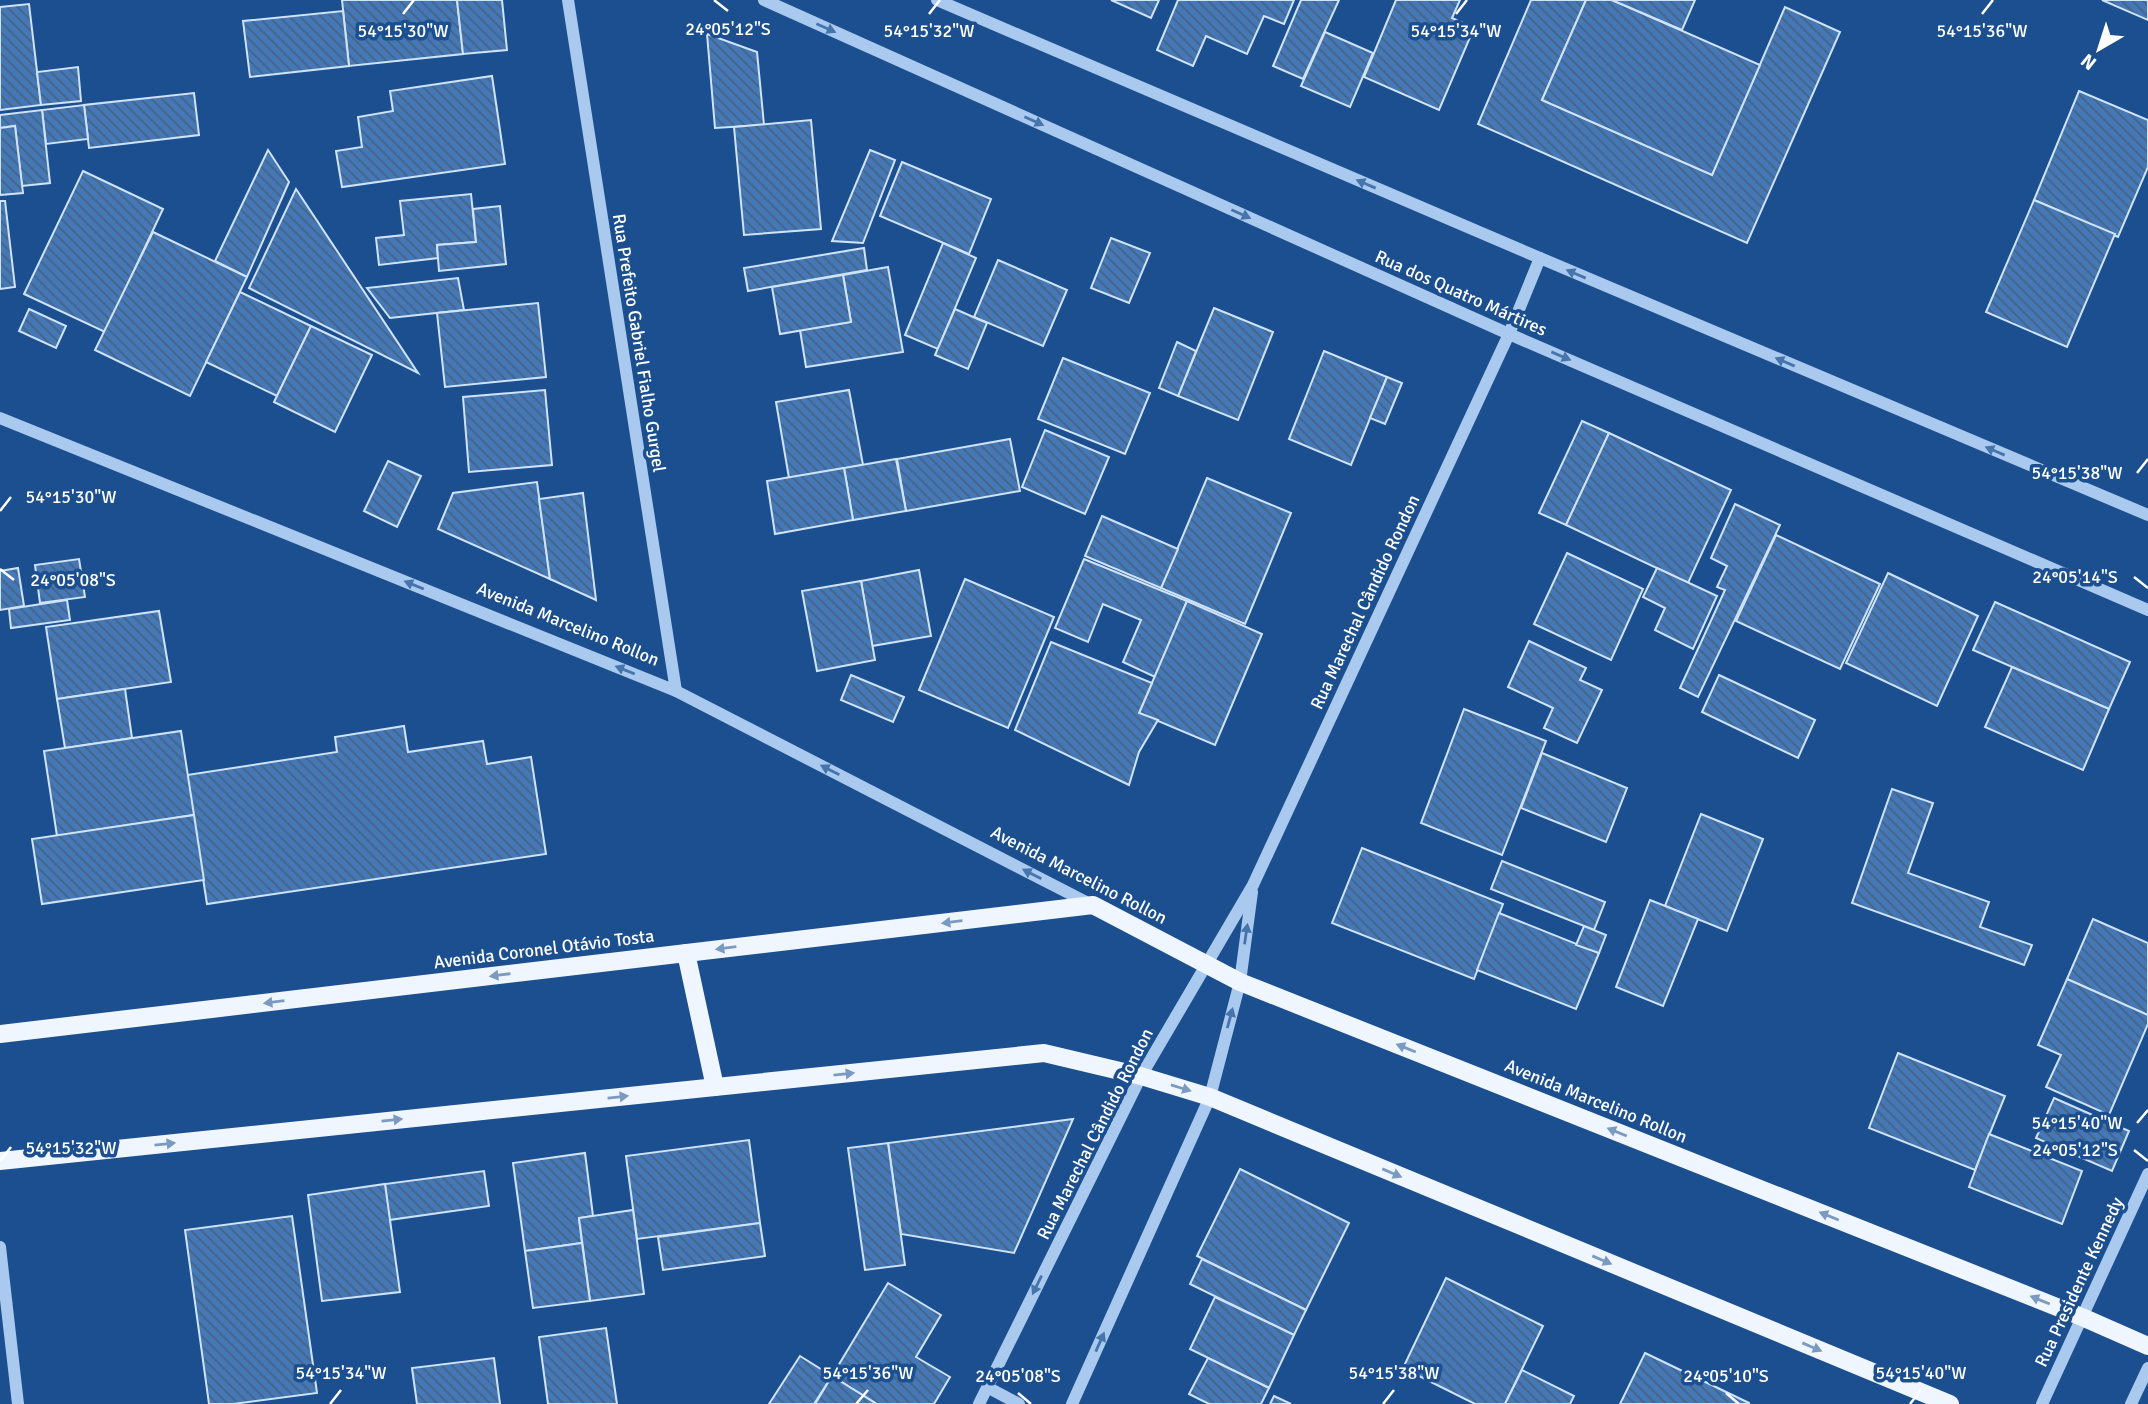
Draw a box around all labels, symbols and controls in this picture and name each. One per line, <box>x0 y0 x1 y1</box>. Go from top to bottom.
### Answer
north arrow <box>2064 14 2134 84</box>
text: 24°05'12"S <box>685 18 771 40</box>
text: 54°15'30"W <box>358 20 448 42</box>
text: 54°15'32"W <box>884 20 974 42</box>
text: 54°15'34"W <box>1411 20 1501 42</box>
text: 54°15'36"W <box>1937 20 2027 42</box>
one-way arrow <box>816 22 836 34</box>
text: N <box>2076 48 2102 75</box>
one-way arrow <box>1023 116 1044 127</box>
one-way arrow <box>1356 178 1377 189</box>
one-way arrow <box>1231 208 1251 220</box>
street label: Rua Prefeito Gabriel Fialho Gurgel <box>608 212 670 474</box>
street label: Rua dos Quatro Mártires <box>1372 245 1550 341</box>
one-way arrow <box>1565 268 1586 279</box>
one-way arrow <box>1551 350 1571 362</box>
one-way arrow <box>1775 356 1796 367</box>
one-way arrow <box>1984 445 2005 456</box>
text: 54°15'38"W <box>2032 462 2122 484</box>
text: 54°15'30"W <box>26 486 116 508</box>
street label: Rua Marechal Cândido Rondon <box>1306 491 1424 713</box>
text: 24°05'14"S <box>2032 566 2118 588</box>
text: 24°05'08"S <box>30 569 116 591</box>
street label: Avenida Marcelino Rollon <box>474 577 662 671</box>
one-way arrow <box>404 580 425 591</box>
one-way arrow <box>615 665 636 676</box>
one-way arrow <box>820 764 840 775</box>
street label: Avenida Marcelino Rollon <box>987 821 1171 929</box>
one-way arrow <box>1022 868 1042 879</box>
one-way arrow <box>941 916 963 927</box>
one-way arrow <box>1241 922 1252 944</box>
street label: Avenida Coronel Otávio Tosta <box>432 925 656 973</box>
one-way arrow <box>715 943 737 954</box>
one-way arrow <box>489 969 511 980</box>
one-way arrow <box>263 996 285 1007</box>
one-way arrow <box>1226 1007 1236 1028</box>
street label: Rua Marechal Cândido Rondon <box>1032 1025 1158 1243</box>
one-way arrow <box>1395 1042 1416 1053</box>
street label: Avenida Marcelino Rollon <box>1502 1054 1690 1148</box>
one-way arrow <box>834 1068 856 1079</box>
one-way arrow <box>1171 1083 1192 1094</box>
one-way arrow <box>607 1092 629 1103</box>
text: 54°15'40"W <box>2032 1112 2122 1134</box>
one-way arrow <box>381 1115 403 1126</box>
one-way arrow <box>1607 1127 1628 1138</box>
text: 54°15'32"W <box>26 1137 116 1159</box>
one-way arrow <box>155 1138 177 1149</box>
text: 24°05'12"S <box>2032 1139 2118 1161</box>
one-way arrow <box>1382 1167 1403 1178</box>
street label: Rua Presidente Kennedy <box>2030 1193 2128 1370</box>
one-way arrow <box>1818 1211 1839 1222</box>
one-way arrow <box>1592 1254 1613 1265</box>
one-way arrow <box>1032 1275 1043 1295</box>
one-way arrow <box>2029 1295 2050 1306</box>
one-way arrow <box>1094 1332 1106 1352</box>
one-way arrow <box>1802 1342 1823 1353</box>
text: 54°15'34"W <box>296 1362 386 1384</box>
text: 54°15'36"W <box>823 1362 913 1384</box>
text: 54°15'38"W <box>1349 1362 1439 1384</box>
text: 54°15'40"W <box>1876 1362 1966 1384</box>
text: 24°05'08"S <box>975 1365 1061 1387</box>
text: 24°05'10"S <box>1683 1365 1769 1387</box>

